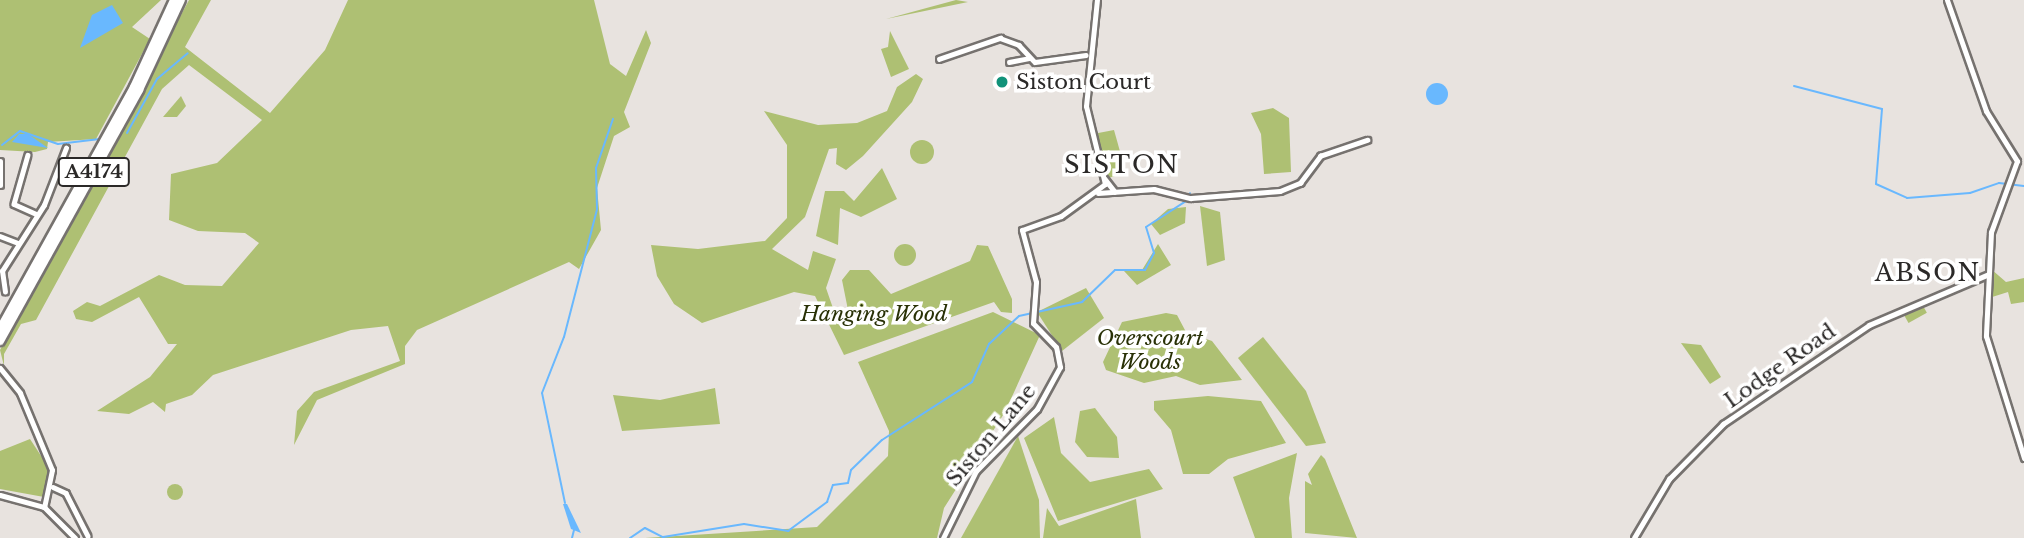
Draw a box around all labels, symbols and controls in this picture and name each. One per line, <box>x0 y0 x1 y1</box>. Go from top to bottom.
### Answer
place label: Siston Court <box>1016 69 1151 95</box>
marker: Siston Court <box>994 74 1010 90</box>
district label: SISTON <box>1065 151 1179 179</box>
road number: A4174 <box>57 156 131 188</box>
district label: ABSON <box>1875 259 1981 287</box>
park label: Hanging Wood <box>800 301 948 327</box>
street label: Lodge Road <box>1720 319 1840 413</box>
park label: Overscourt Woods <box>1097 325 1203 375</box>
street label: Siston Lane <box>941 379 1041 491</box>

